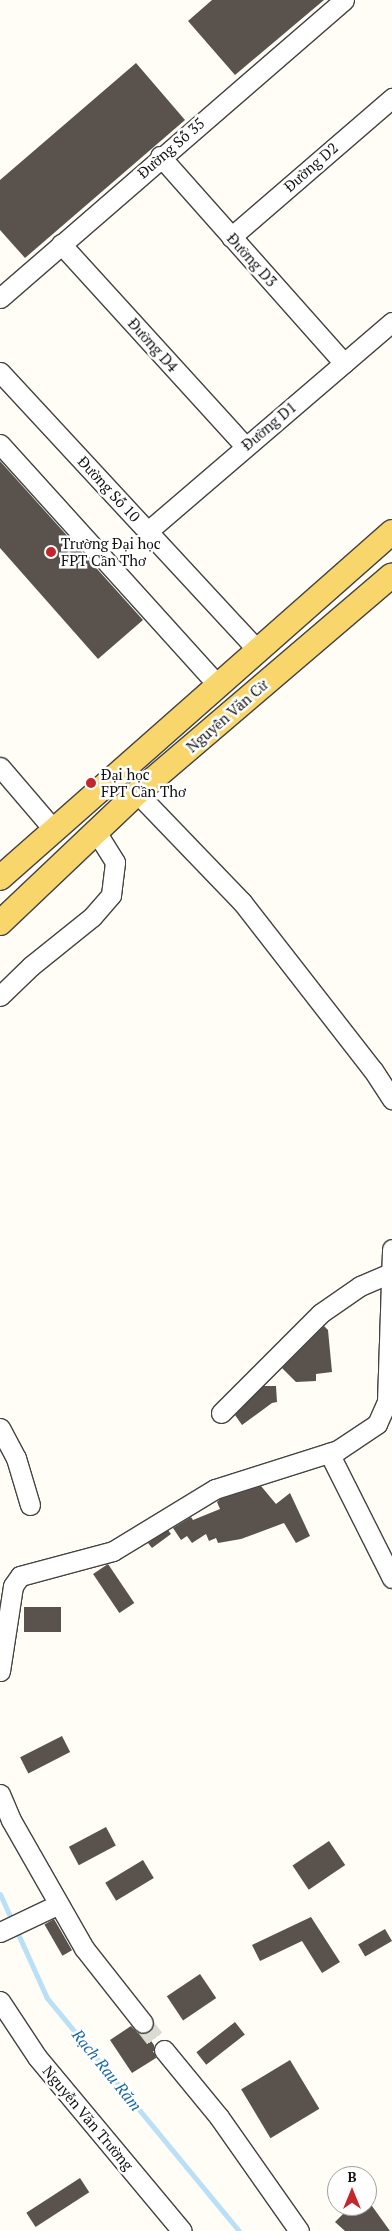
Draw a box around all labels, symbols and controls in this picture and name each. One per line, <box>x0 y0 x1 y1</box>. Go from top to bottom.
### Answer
street label: Đường Số 35 <box>134 114 208 182</box>
street label: Đường D2 <box>280 139 342 195</box>
street label: Đường D3 <box>223 230 281 290</box>
street label: Đường D4 <box>124 315 182 375</box>
street label: Đường D1 <box>238 398 300 454</box>
street label: Đường Số 10 <box>74 452 144 526</box>
place label: Trường Đại học FPT Cần Thơ <box>61 534 161 569</box>
marker: Trường Đại học FPT Cần Thơ <box>45 546 57 558</box>
street label: Nguyễn Văn Cừ <box>183 676 271 756</box>
place label: Đại học FPT Cần Thơ <box>101 765 186 800</box>
marker: Đại học FPT Cần Thơ <box>85 777 97 789</box>
water label: Rạch Rau Răm <box>68 2025 146 2115</box>
street label: Nguyễn Văn Trường <box>39 2062 137 2174</box>
north arrow <box>327 2166 377 2216</box>
text: B <box>347 2167 357 2186</box>

